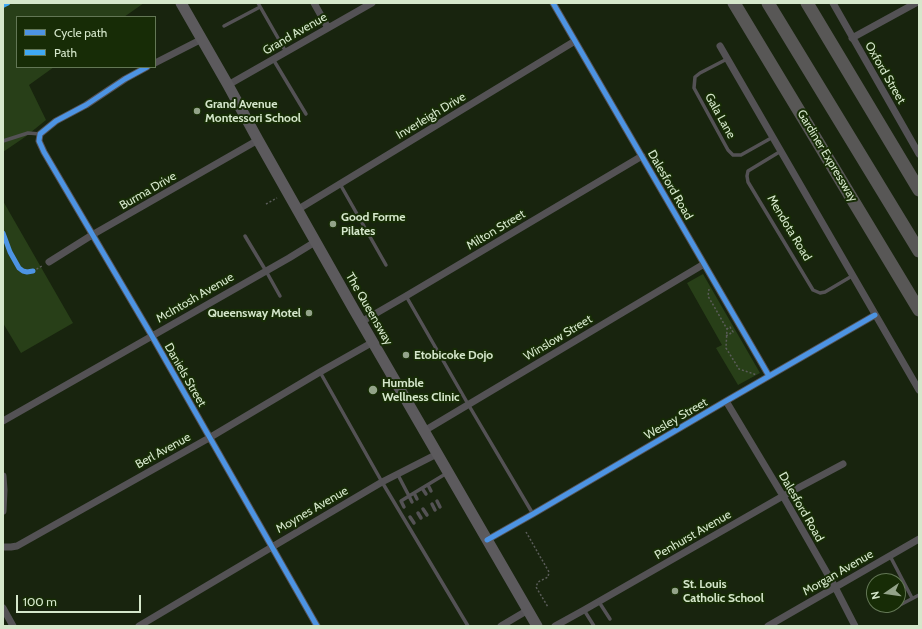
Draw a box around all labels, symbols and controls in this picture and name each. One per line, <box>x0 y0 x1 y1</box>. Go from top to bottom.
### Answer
street label: Grand Avenue <box>260 10 330 58</box>
legend <box>16 16 156 68</box>
text: Cycle path <box>54 25 107 40</box>
street label: Oxford Street <box>861 39 909 107</box>
text: Path <box>54 45 77 60</box>
street label: Inverleigh Drive <box>394 90 468 142</box>
street label: Gala Lane <box>702 91 738 141</box>
place label: Grand Avenue Montessori School <box>205 97 301 125</box>
marker: Grand Avenue Montessori School <box>192 106 202 116</box>
street label: Gardiner Expressway <box>794 107 860 205</box>
street label: Dalesford Road <box>644 148 696 222</box>
street label: Burma Drive <box>117 169 179 213</box>
street label: Mendota Road <box>764 193 814 263</box>
street label: Milton Street <box>464 207 528 253</box>
place label: Good Forme Pilates <box>341 210 405 238</box>
marker: Good Forme Pilates <box>328 219 338 229</box>
street label: McIntosh Avenue <box>154 270 236 326</box>
street label: The Queensway <box>342 270 396 348</box>
place label: Queensway Motel <box>208 306 301 320</box>
marker: Queensway Motel <box>304 308 314 318</box>
street label: Winslow Street <box>521 312 595 364</box>
street label: Daniels Street <box>161 341 209 409</box>
place label: Etobicoke Dojo <box>414 348 493 362</box>
marker: Etobicoke Dojo <box>401 350 411 360</box>
place label: Humble Wellness Clinic <box>382 376 460 404</box>
marker: Humble Wellness Clinic <box>367 384 379 396</box>
street label: Wesley Street <box>642 395 710 443</box>
street label: Berl Avenue <box>133 430 193 472</box>
street label: Dalesford Road <box>775 470 827 544</box>
street label: Moynes Avenue <box>273 484 351 536</box>
street label: Penhurst Avenue <box>652 507 734 563</box>
street label: Morgan Avenue <box>800 547 876 599</box>
north arrow <box>866 573 906 613</box>
place label: St. Louis Catholic School <box>683 577 764 605</box>
marker: St. Louis Catholic School <box>670 586 680 596</box>
scale bar <box>18 587 143 613</box>
text: N <box>868 590 883 601</box>
text: 100 m <box>23 594 57 609</box>

